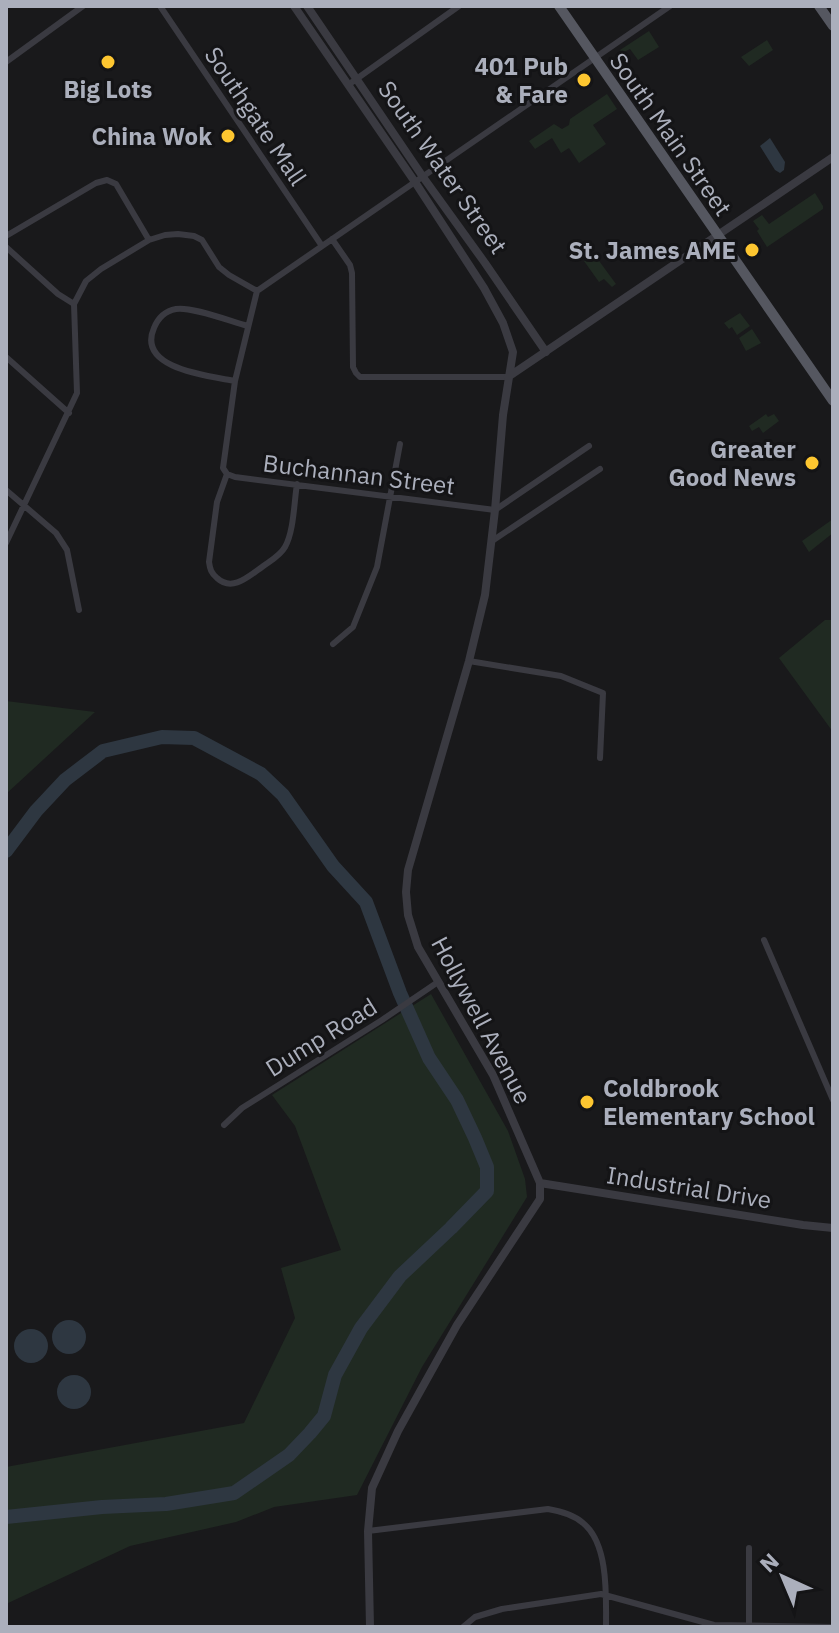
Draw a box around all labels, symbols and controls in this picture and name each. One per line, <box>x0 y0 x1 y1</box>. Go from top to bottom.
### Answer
street label: Southgate Mall <box>198 40 314 192</box>
street label: South Main Street <box>603 46 739 222</box>
place label: 401 Pub & Fare <box>474 50 568 110</box>
marker: Big Lots <box>99 53 117 71</box>
marker: 401 Pub & Fare <box>575 71 593 89</box>
place label: Big Lots <box>64 73 152 105</box>
street label: South Water Street <box>371 74 515 260</box>
place label: China Wok <box>91 120 212 152</box>
marker: China Wok <box>219 127 237 145</box>
place label: St. James AME <box>568 234 736 266</box>
marker: St. James AME <box>743 241 761 259</box>
place label: Greater Good News <box>668 433 796 493</box>
street label: Buchannan Street <box>261 446 457 502</box>
marker: Greater Good News <box>803 454 821 472</box>
street label: Hollywell Avenue <box>424 931 540 1109</box>
street label: Dump Road <box>259 990 383 1084</box>
place label: Coldbrook Elementary School <box>603 1072 815 1132</box>
marker: Coldbrook Elementary School <box>578 1093 596 1111</box>
street label: Industrial Drive <box>604 1158 774 1216</box>
north arrow <box>743 1537 823 1617</box>
text: N <box>753 1546 785 1578</box>

